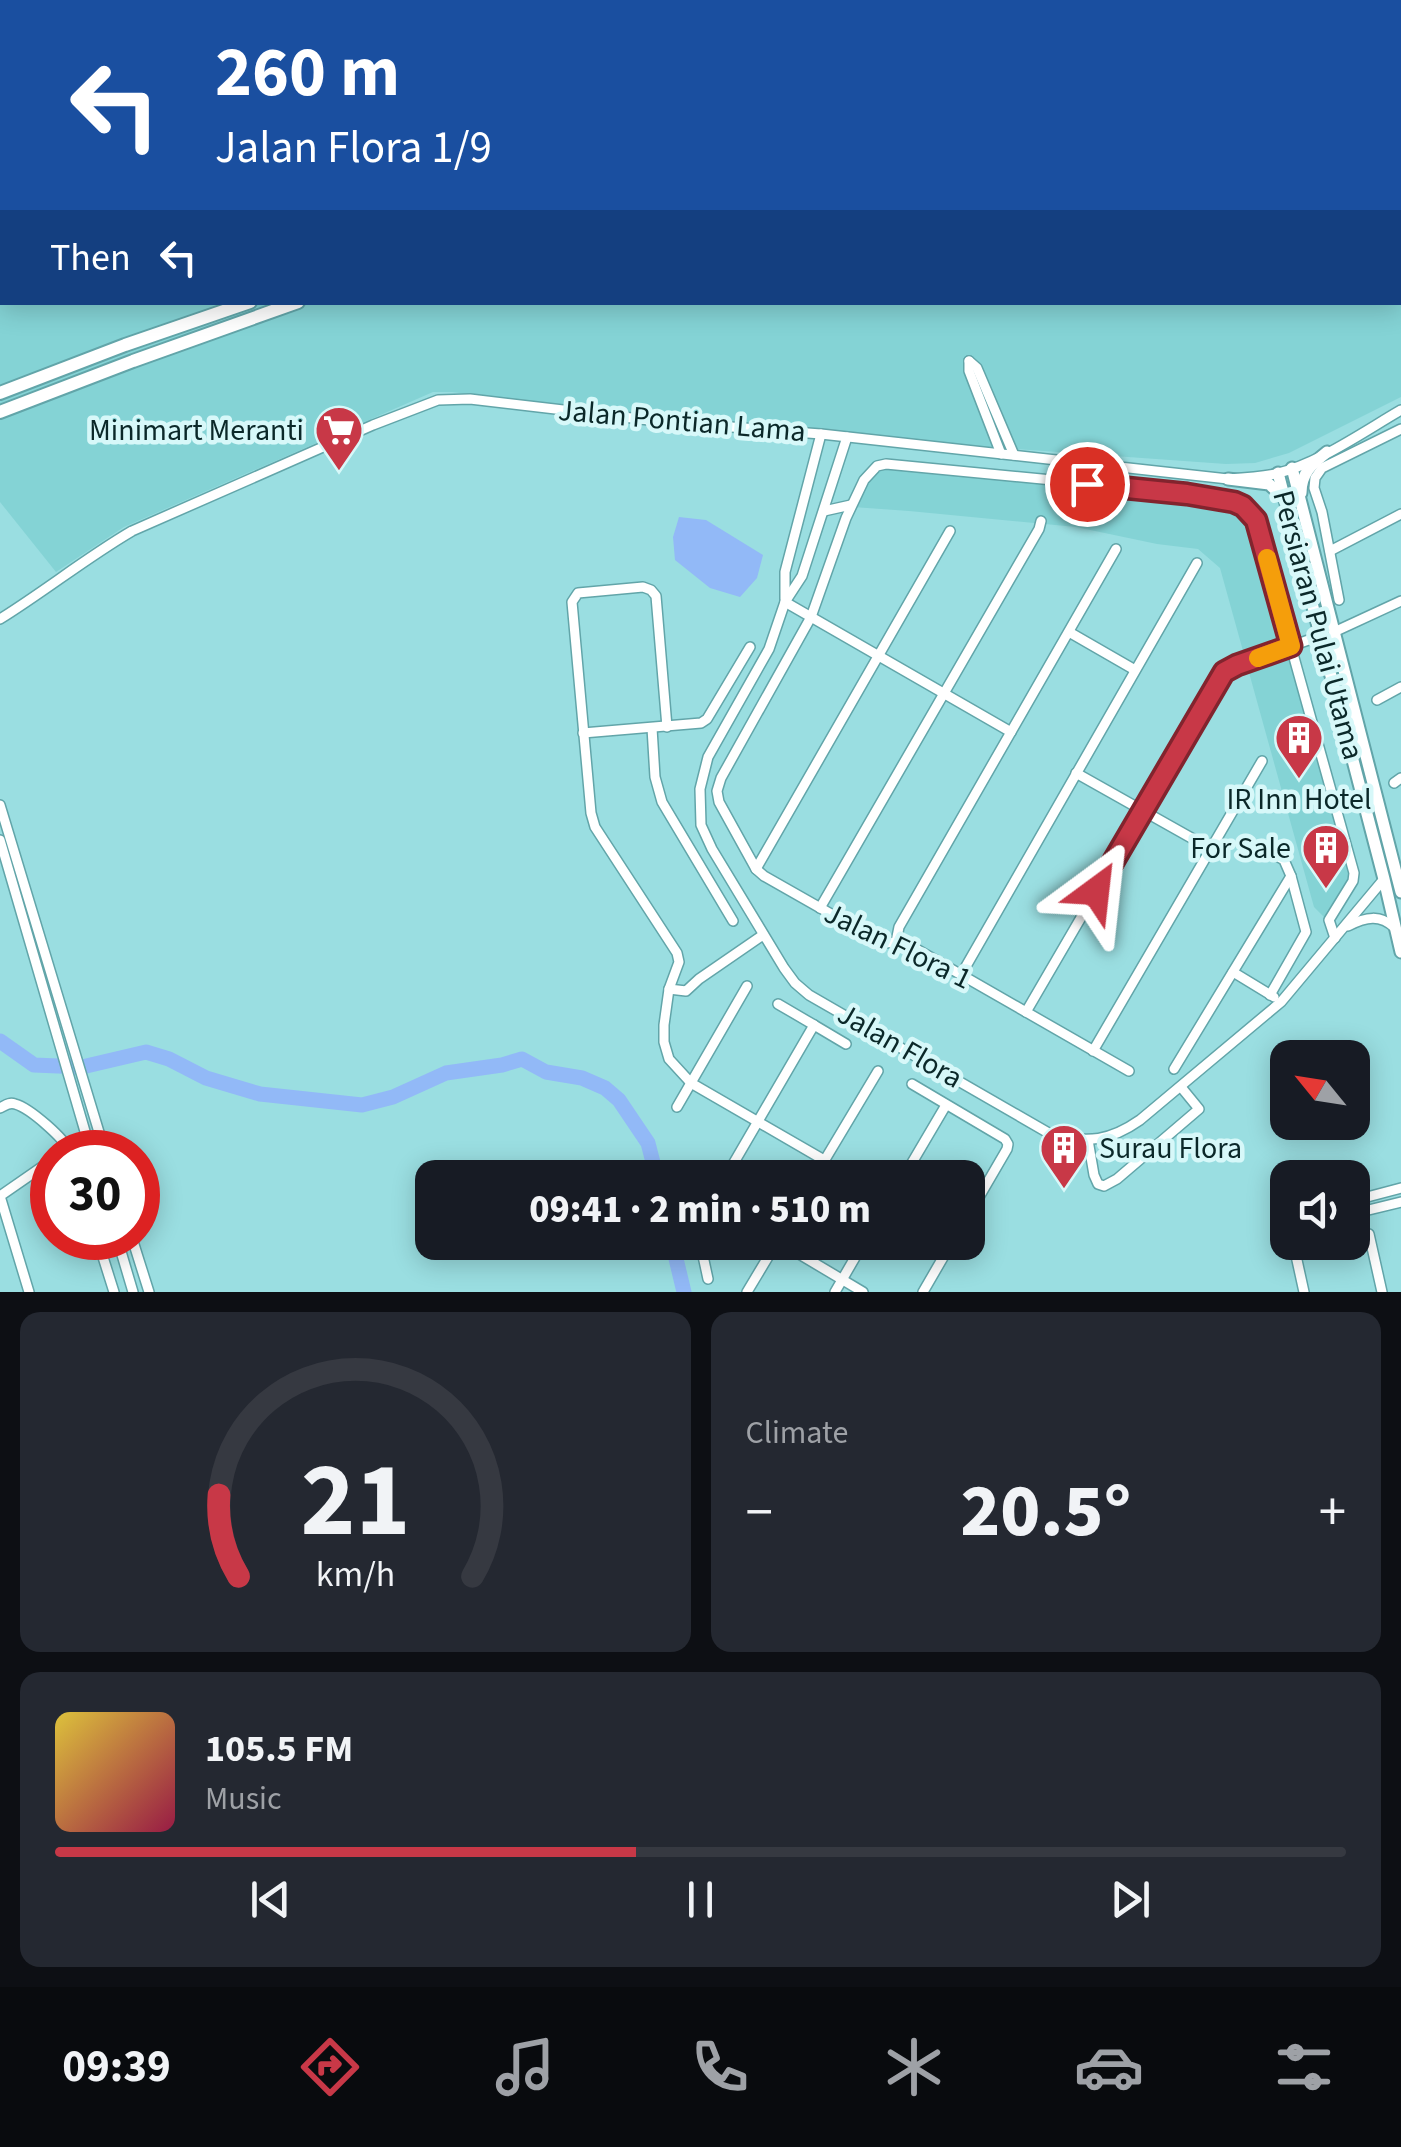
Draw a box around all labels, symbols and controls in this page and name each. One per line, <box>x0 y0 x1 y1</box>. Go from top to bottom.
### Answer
text: 260 m <box>215 23 400 123</box>
icon: left <box>50 40 180 170</box>
text: Jalan Flora 1/9 <box>215 116 492 180</box>
icon: left <box>151 230 206 285</box>
text: Then <box>50 231 131 285</box>
street label: Jalan Pontian Lama <box>556 389 808 453</box>
supermarket icon: Minimart Meranti <box>313 404 365 472</box>
place label: Minimart Meranti <box>89 409 304 452</box>
pin <box>1045 442 1130 527</box>
icon: arrive <box>1060 457 1115 512</box>
street label: Persiaran Pulai Utama <box>1261 486 1375 764</box>
building icon: IR Inn Hotel <box>1273 712 1325 780</box>
place label: IR Inn Hotel <box>1226 778 1372 821</box>
building icon: For Sale <box>1300 822 1352 890</box>
place label: For Sale <box>1190 827 1291 870</box>
position arrow <box>1044 839 1148 943</box>
street label: Jalan Flora 1 <box>817 892 979 1000</box>
street label: Jalan Flora <box>829 993 971 1099</box>
north arrow <box>1270 1040 1370 1140</box>
map controls <box>1270 1040 1370 1260</box>
building icon: Surau Flora <box>1038 1122 1090 1190</box>
place label: Surau Flora <box>1099 1127 1242 1170</box>
speed limit sign: 30 <box>30 1130 160 1260</box>
button: sound <box>1270 1160 1370 1260</box>
text: 09:41 · 2 min · 510 m <box>529 1183 871 1237</box>
text: Climate <box>746 1410 848 1456</box>
text: 21 <box>300 1428 410 1576</box>
text: 20.5° <box>960 1458 1131 1565</box>
text: − <box>746 1474 773 1552</box>
text: + <box>1319 1474 1346 1552</box>
text: km/h <box>316 1549 395 1600</box>
text: 105.5 FM <box>205 1722 353 1776</box>
text: Music <box>205 1776 282 1822</box>
icon: previous <box>243 1872 298 1927</box>
icon: pause <box>673 1872 728 1927</box>
icon: next <box>1103 1872 1158 1927</box>
icon: directions <box>295 2032 365 2102</box>
icon: music <box>490 2032 560 2102</box>
icon: phone <box>685 2032 755 2102</box>
icon: climate <box>879 2032 949 2102</box>
icon: car <box>1074 2032 1144 2102</box>
icon: filters <box>1269 2032 1339 2102</box>
text: 09:39 <box>62 2035 171 2099</box>

